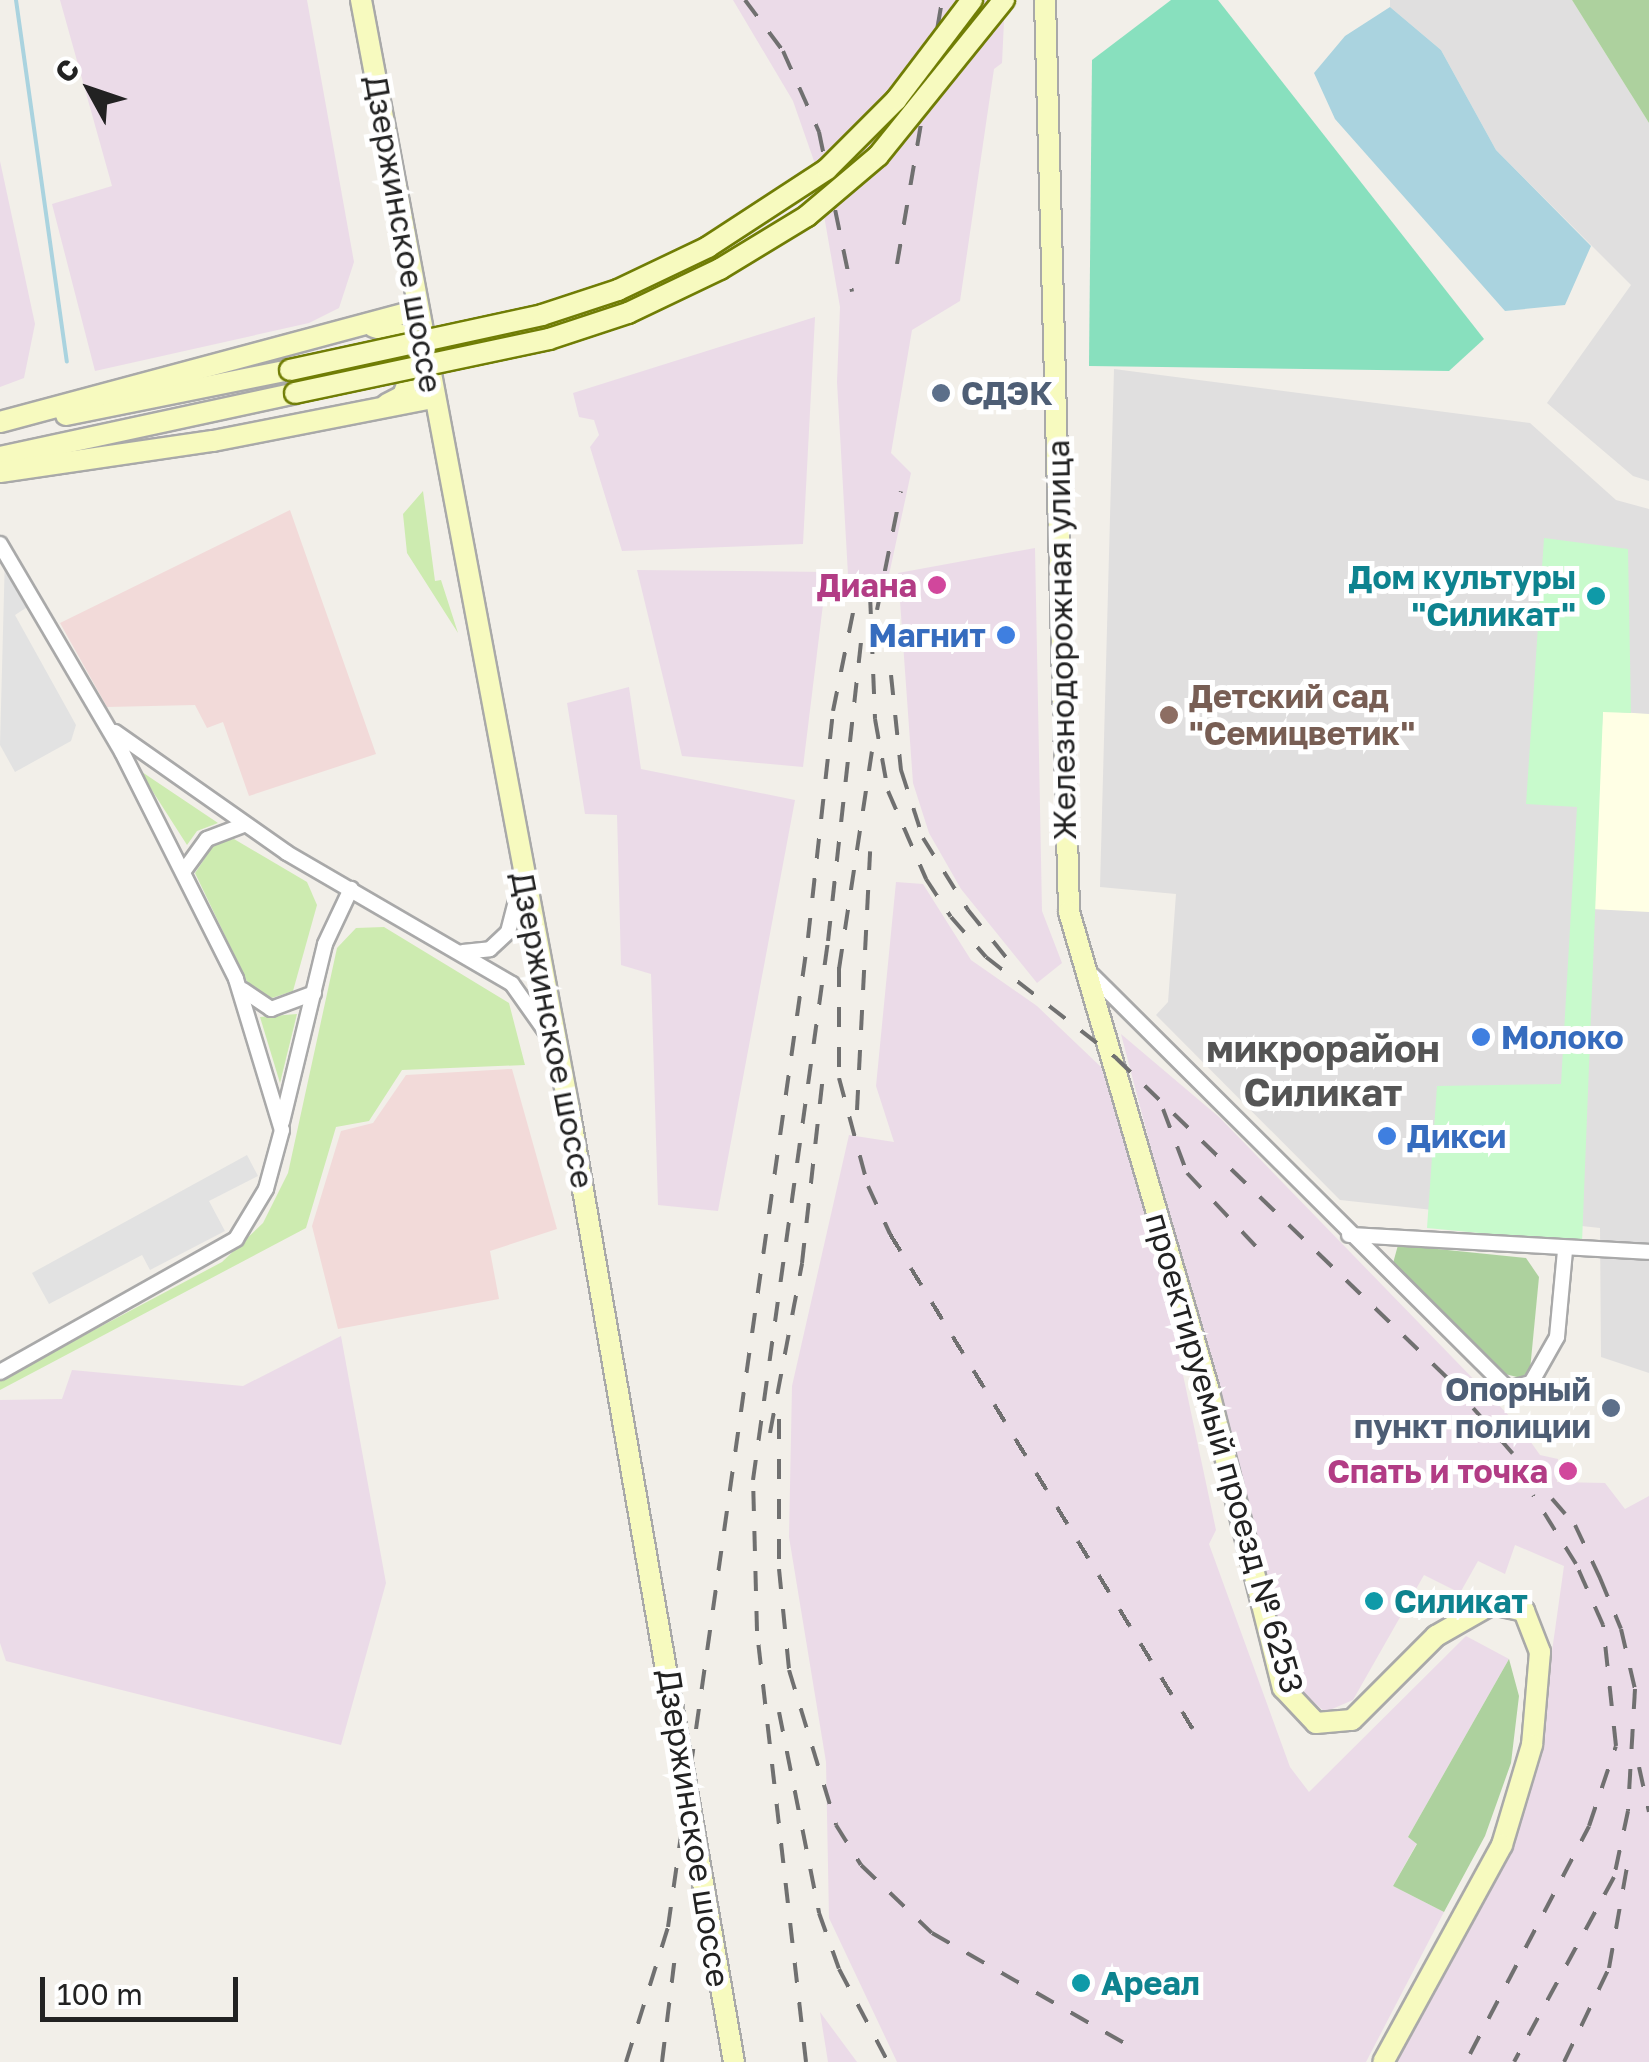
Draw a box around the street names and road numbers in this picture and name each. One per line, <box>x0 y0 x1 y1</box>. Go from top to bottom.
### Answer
street label: Дзержинское шоссе <box>357 72 451 396</box>
street label: Железнодорожная улица <box>1038 439 1084 841</box>
street label: Дзержинское шоссе <box>503 868 603 1192</box>
street label: проектируемый проезд № 6253 <box>1138 1208 1312 1698</box>
street label: Дзержинское шоссе <box>650 1666 738 1990</box>

